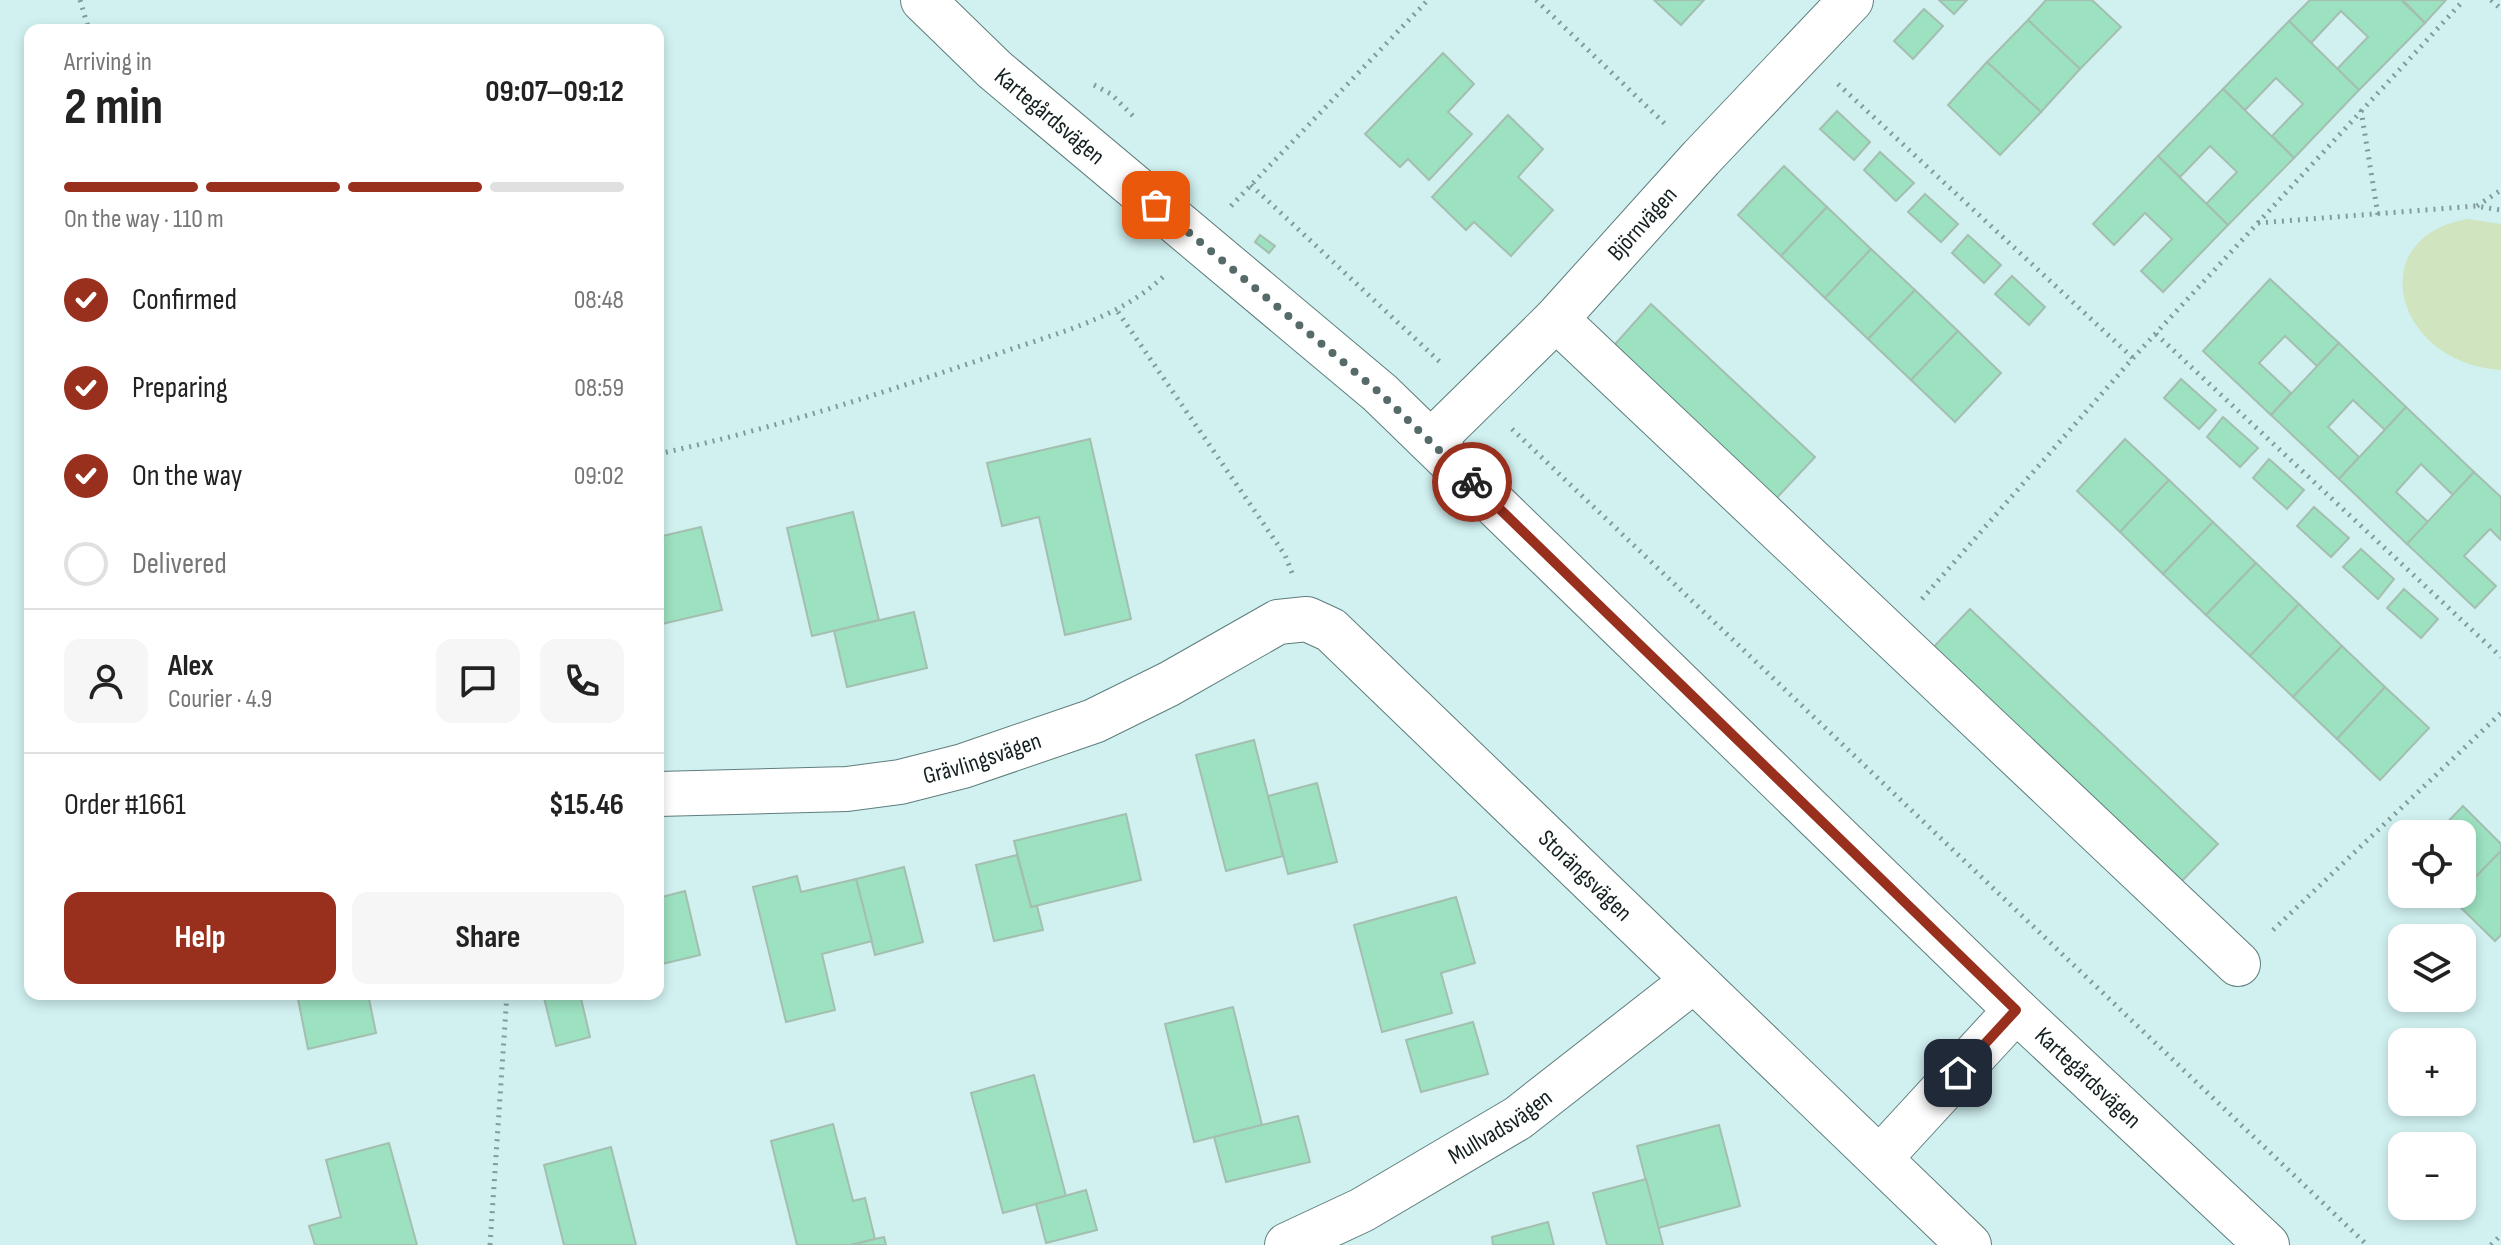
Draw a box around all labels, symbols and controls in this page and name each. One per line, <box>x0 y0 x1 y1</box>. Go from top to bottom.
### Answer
text: Arriving in <box>64 47 152 78</box>
street label: Kartegårdsvägen <box>989 61 1111 171</box>
text: 09:07–09:12 <box>485 74 624 110</box>
text: 2 min <box>64 76 163 139</box>
pin <box>1122 171 1190 239</box>
street label: Björnvägen <box>1601 180 1683 266</box>
icon: bag <box>1134 183 1178 227</box>
text: On the way · 110 m <box>64 204 224 235</box>
icon: check <box>64 278 108 322</box>
text: Confirmed <box>132 282 237 318</box>
text: 08:48 <box>574 285 624 316</box>
icon: check <box>64 366 108 410</box>
text: Preparing <box>132 370 228 406</box>
text: 08:59 <box>574 373 624 404</box>
courier <box>1432 442 1512 522</box>
icon: check <box>64 454 108 498</box>
text: On the way <box>132 458 242 494</box>
icon: bike <box>1450 460 1494 504</box>
text: 09:02 <box>574 461 624 492</box>
text: Delivered <box>132 546 227 582</box>
button: person <box>64 639 148 723</box>
button: chat <box>436 639 520 723</box>
button: phone <box>540 639 624 723</box>
text: Alex <box>168 648 214 684</box>
text: Courier · 4.9 <box>168 684 272 715</box>
street label: Grävlingsvägen <box>920 726 1045 790</box>
text: Order #1661 <box>64 787 186 823</box>
text: $15.46 <box>549 787 624 823</box>
map controls <box>2388 820 2476 1220</box>
button: locate <box>2388 820 2476 908</box>
street label: Storängsvägen <box>1532 823 1638 927</box>
button: Help <box>64 892 336 984</box>
button: Share <box>352 892 624 984</box>
button: layers <box>2388 924 2476 1012</box>
street label: Kartegårdsvägen <box>2029 1021 2147 1134</box>
button: + <box>2388 1028 2476 1116</box>
pin <box>1924 1039 1992 1107</box>
icon: home <box>1936 1051 1980 1095</box>
street label: Mullvadsvägen <box>1443 1083 1558 1170</box>
button: − <box>2388 1132 2476 1220</box>

